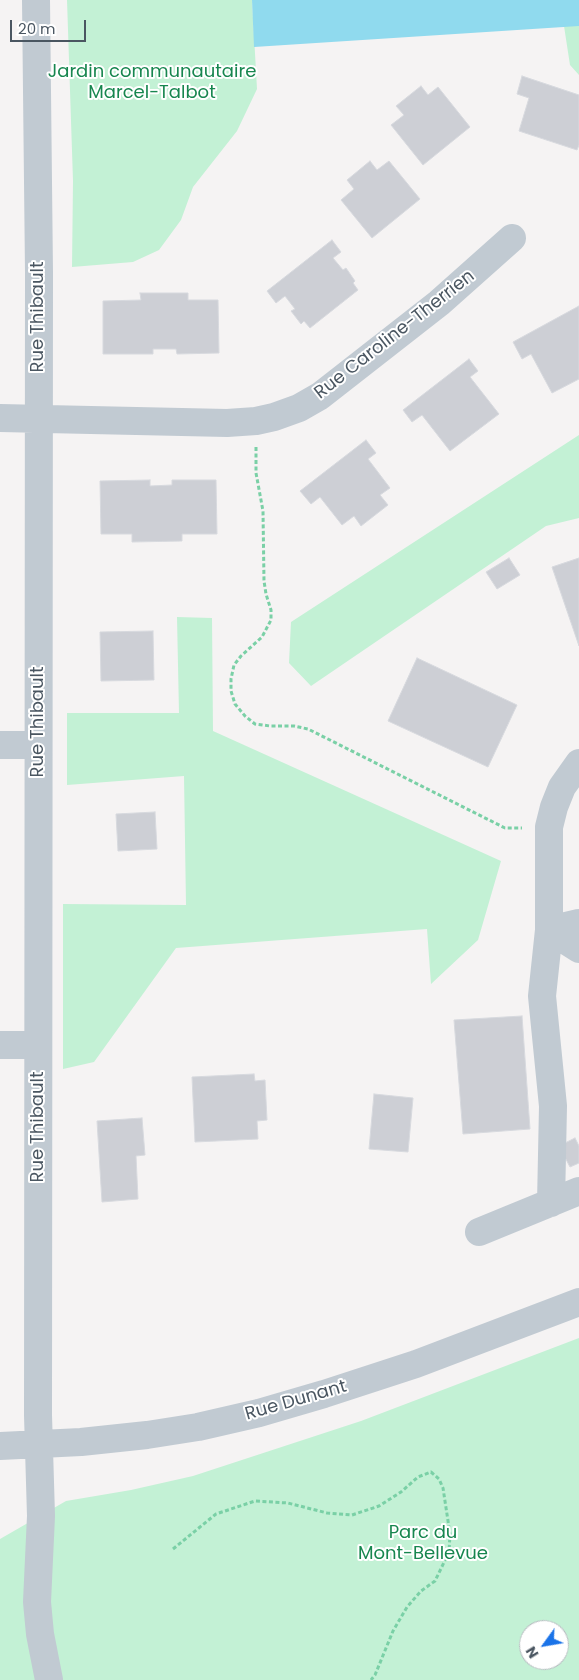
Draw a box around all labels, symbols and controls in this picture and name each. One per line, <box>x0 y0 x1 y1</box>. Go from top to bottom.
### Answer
scale bar <box>12 10 89 42</box>
text: 20 m <box>18 18 56 39</box>
park label: Jardin communautaire Marcel-Talbot <box>48 61 256 104</box>
street label: Rue Thibault <box>27 262 49 372</box>
street label: Rue Caroline-Therrien <box>311 266 479 404</box>
street label: Rue Thibault <box>27 667 49 777</box>
street label: Rue Thibault <box>27 1072 49 1182</box>
street label: Rue Dunant <box>243 1376 349 1426</box>
park label: Parc du Mont-Bellevue <box>358 1522 488 1565</box>
north arrow <box>519 1620 569 1670</box>
text: N <box>521 1643 543 1662</box>

